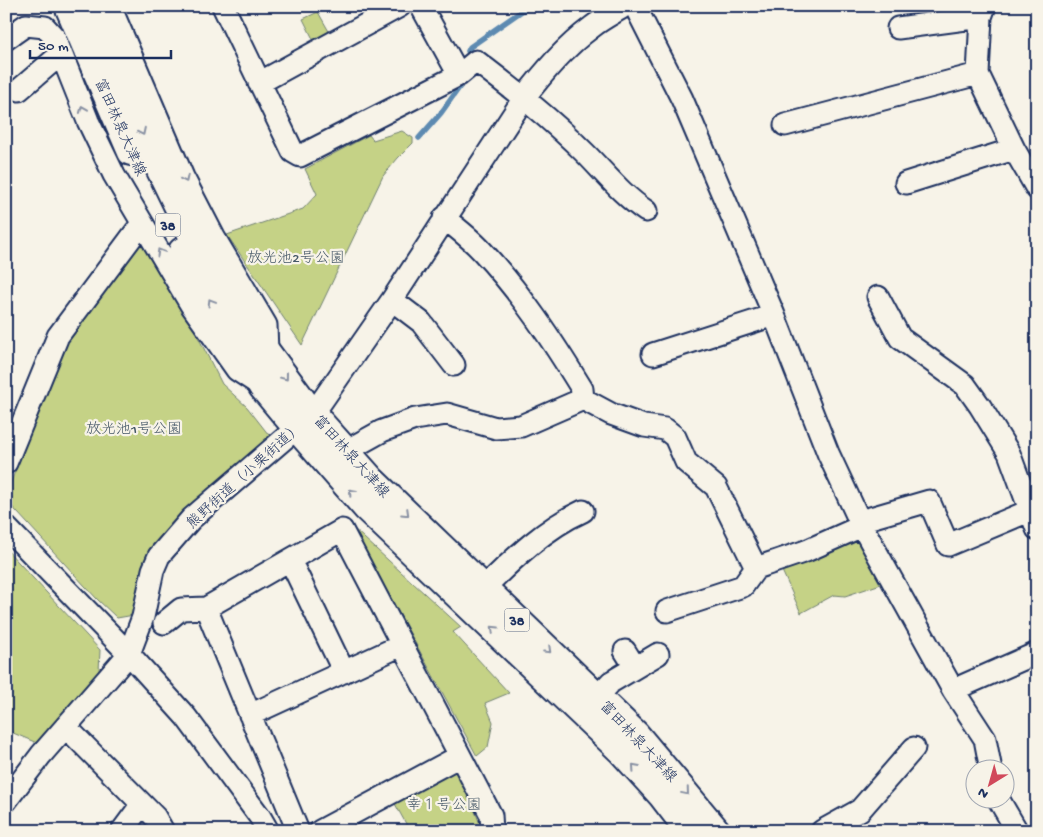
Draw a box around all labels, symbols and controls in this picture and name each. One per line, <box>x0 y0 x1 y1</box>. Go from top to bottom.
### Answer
scale bar <box>30 28 171 60</box>
text: 50 m <box>38 38 69 56</box>
street label: 富田林泉大津線 <box>90 76 150 179</box>
one-way arrow <box>79 105 89 114</box>
one-way arrow <box>135 126 145 135</box>
one-way arrow <box>179 174 189 183</box>
road number: 38 <box>156 214 180 236</box>
one-way arrow <box>156 249 166 258</box>
park label: 放光池2号公園 <box>247 249 345 268</box>
one-way arrow <box>207 298 217 307</box>
one-way arrow <box>280 371 288 380</box>
street label: 富田林泉大津線 <box>309 412 393 502</box>
street label: 熊野街道（小栗街道） <box>183 419 307 533</box>
park label: 放光池1号公園 <box>86 420 182 439</box>
one-way arrow <box>349 488 358 497</box>
one-way arrow <box>400 507 409 516</box>
road number: 38 <box>504 608 530 632</box>
one-way arrow <box>491 626 500 635</box>
one-way arrow <box>543 644 552 653</box>
street label: 富田林泉大津線 <box>595 697 681 787</box>
north arrow <box>966 760 1016 810</box>
one-way arrow <box>632 763 641 772</box>
text: N <box>975 783 992 802</box>
one-way arrow <box>680 786 688 795</box>
park label: 幸１号公園 <box>406 796 482 815</box>

